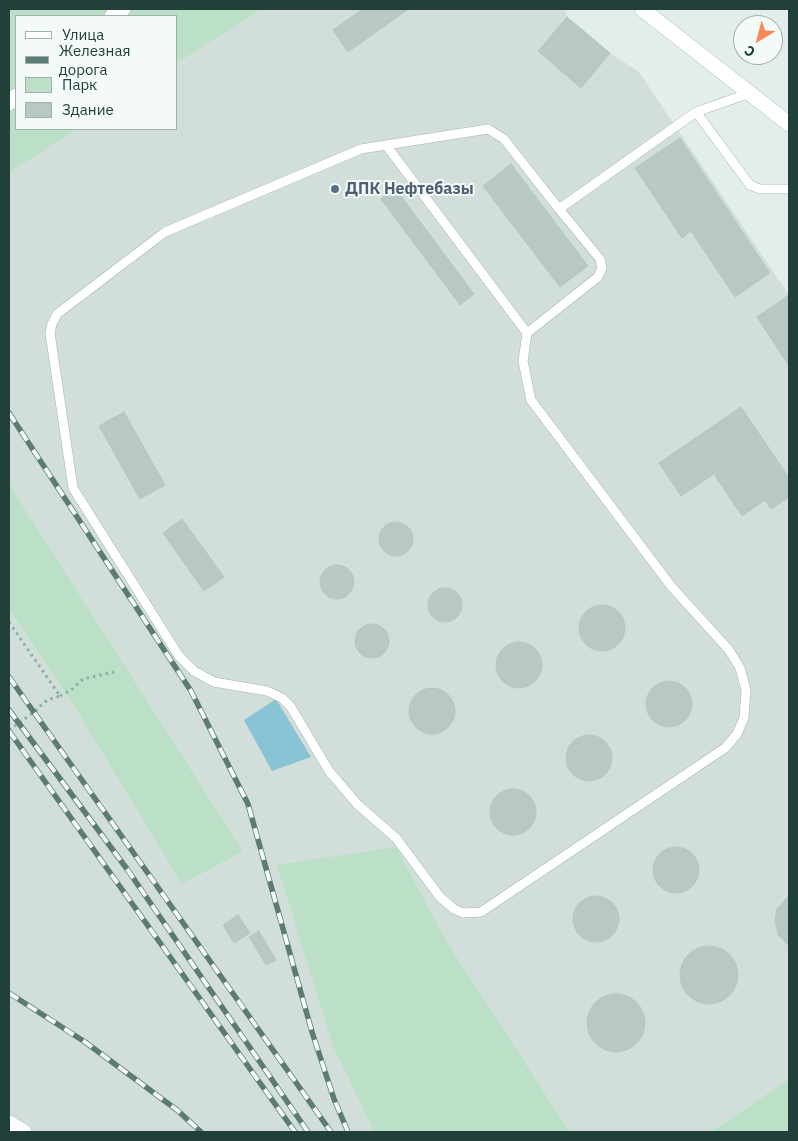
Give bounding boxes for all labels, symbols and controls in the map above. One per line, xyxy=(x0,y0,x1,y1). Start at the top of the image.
legend xyxy=(15,15,178,130)
north arrow xyxy=(733,15,783,65)
text: Улица xyxy=(62,25,104,44)
text: Железная дорога xyxy=(59,41,130,79)
text: С xyxy=(741,41,759,61)
text: Парк xyxy=(62,75,97,94)
text: Здание xyxy=(62,100,114,119)
place label: ДПК Нефтебазы xyxy=(345,179,474,199)
marker: ДПК Нефтебазы xyxy=(329,183,341,195)

